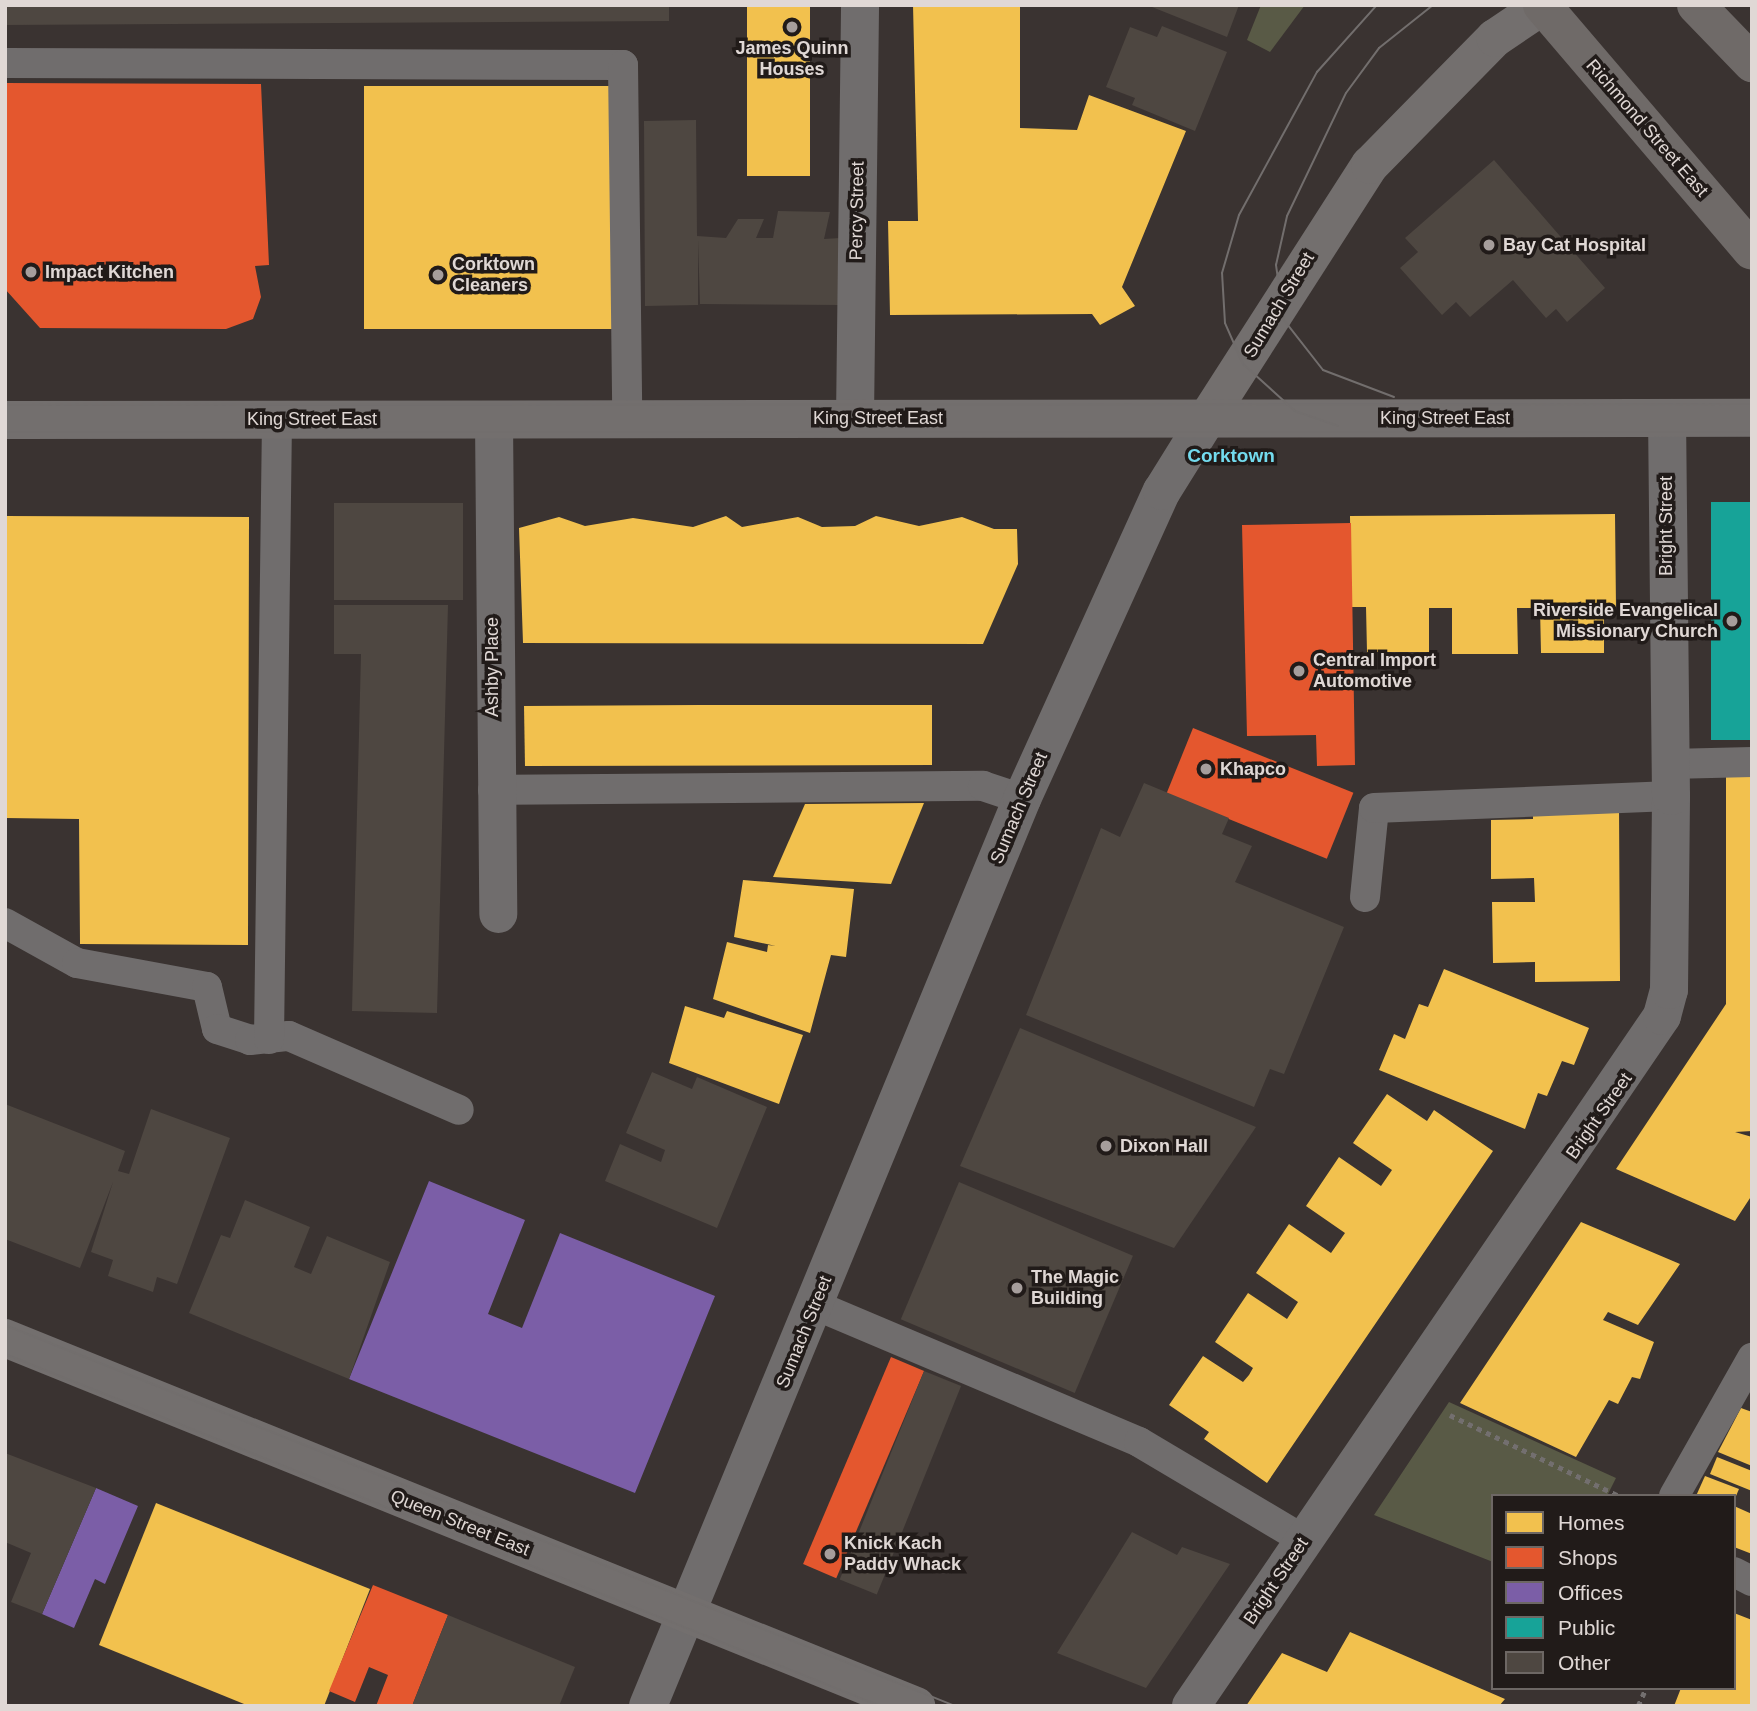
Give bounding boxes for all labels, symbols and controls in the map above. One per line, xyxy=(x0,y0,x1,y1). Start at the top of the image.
marker: James Quinn Houses xyxy=(784,19,800,35)
place label: James Quinn Houses xyxy=(735,38,849,80)
street label: Richmond Street East xyxy=(1581,55,1713,201)
street label: Percy Street xyxy=(845,161,869,261)
place label: Bay Cat Hospital xyxy=(1503,234,1646,256)
marker: Bay Cat Hospital xyxy=(1481,237,1497,253)
street label: Sumach Street xyxy=(1239,248,1319,362)
place label: Corktown Cleaners xyxy=(452,254,535,296)
place label: Impact Kitchen xyxy=(45,261,174,283)
marker: Impact Kitchen xyxy=(23,264,39,280)
marker: Corktown Cleaners xyxy=(430,267,446,283)
street label: King Street East xyxy=(813,407,943,429)
street label: King Street East xyxy=(1380,407,1510,429)
street label: King Street East xyxy=(247,408,377,430)
district label: Corktown xyxy=(1187,445,1275,467)
street label: Bright Street xyxy=(1655,476,1677,576)
place label: Riverside Evangelical Missionary Church xyxy=(1533,600,1718,642)
marker: Riverside Evangelical Missionary Church xyxy=(1724,613,1740,629)
street label: Ashby Place xyxy=(481,617,503,717)
place label: Central Import Automotive xyxy=(1313,650,1436,692)
marker: Central Import Automotive xyxy=(1291,663,1307,679)
street label: Sumach Street xyxy=(986,749,1052,867)
place label: Khapco xyxy=(1220,758,1286,780)
marker: Khapco xyxy=(1198,761,1214,777)
street label: Bright Street xyxy=(1561,1069,1637,1163)
place label: Dixon Hall xyxy=(1120,1135,1208,1157)
marker: Dixon Hall xyxy=(1098,1138,1114,1154)
place label: The Magic Building xyxy=(1031,1267,1119,1310)
street label: Sumach Street xyxy=(772,1273,836,1391)
marker: The Magic Building xyxy=(1009,1280,1025,1296)
street label: Queen Street East xyxy=(387,1485,533,1561)
legend xyxy=(1491,1494,1736,1690)
text: Homes xyxy=(1558,1511,1625,1534)
place label: Knick Kach Paddy Whack xyxy=(844,1533,961,1576)
street label: Bright Street xyxy=(1239,1533,1313,1629)
marker: Knick Kach Paddy Whack xyxy=(822,1546,838,1562)
text: Shops xyxy=(1558,1546,1618,1569)
text: Offices xyxy=(1558,1581,1623,1604)
text: Public xyxy=(1558,1616,1615,1639)
text: Other xyxy=(1558,1651,1611,1674)

